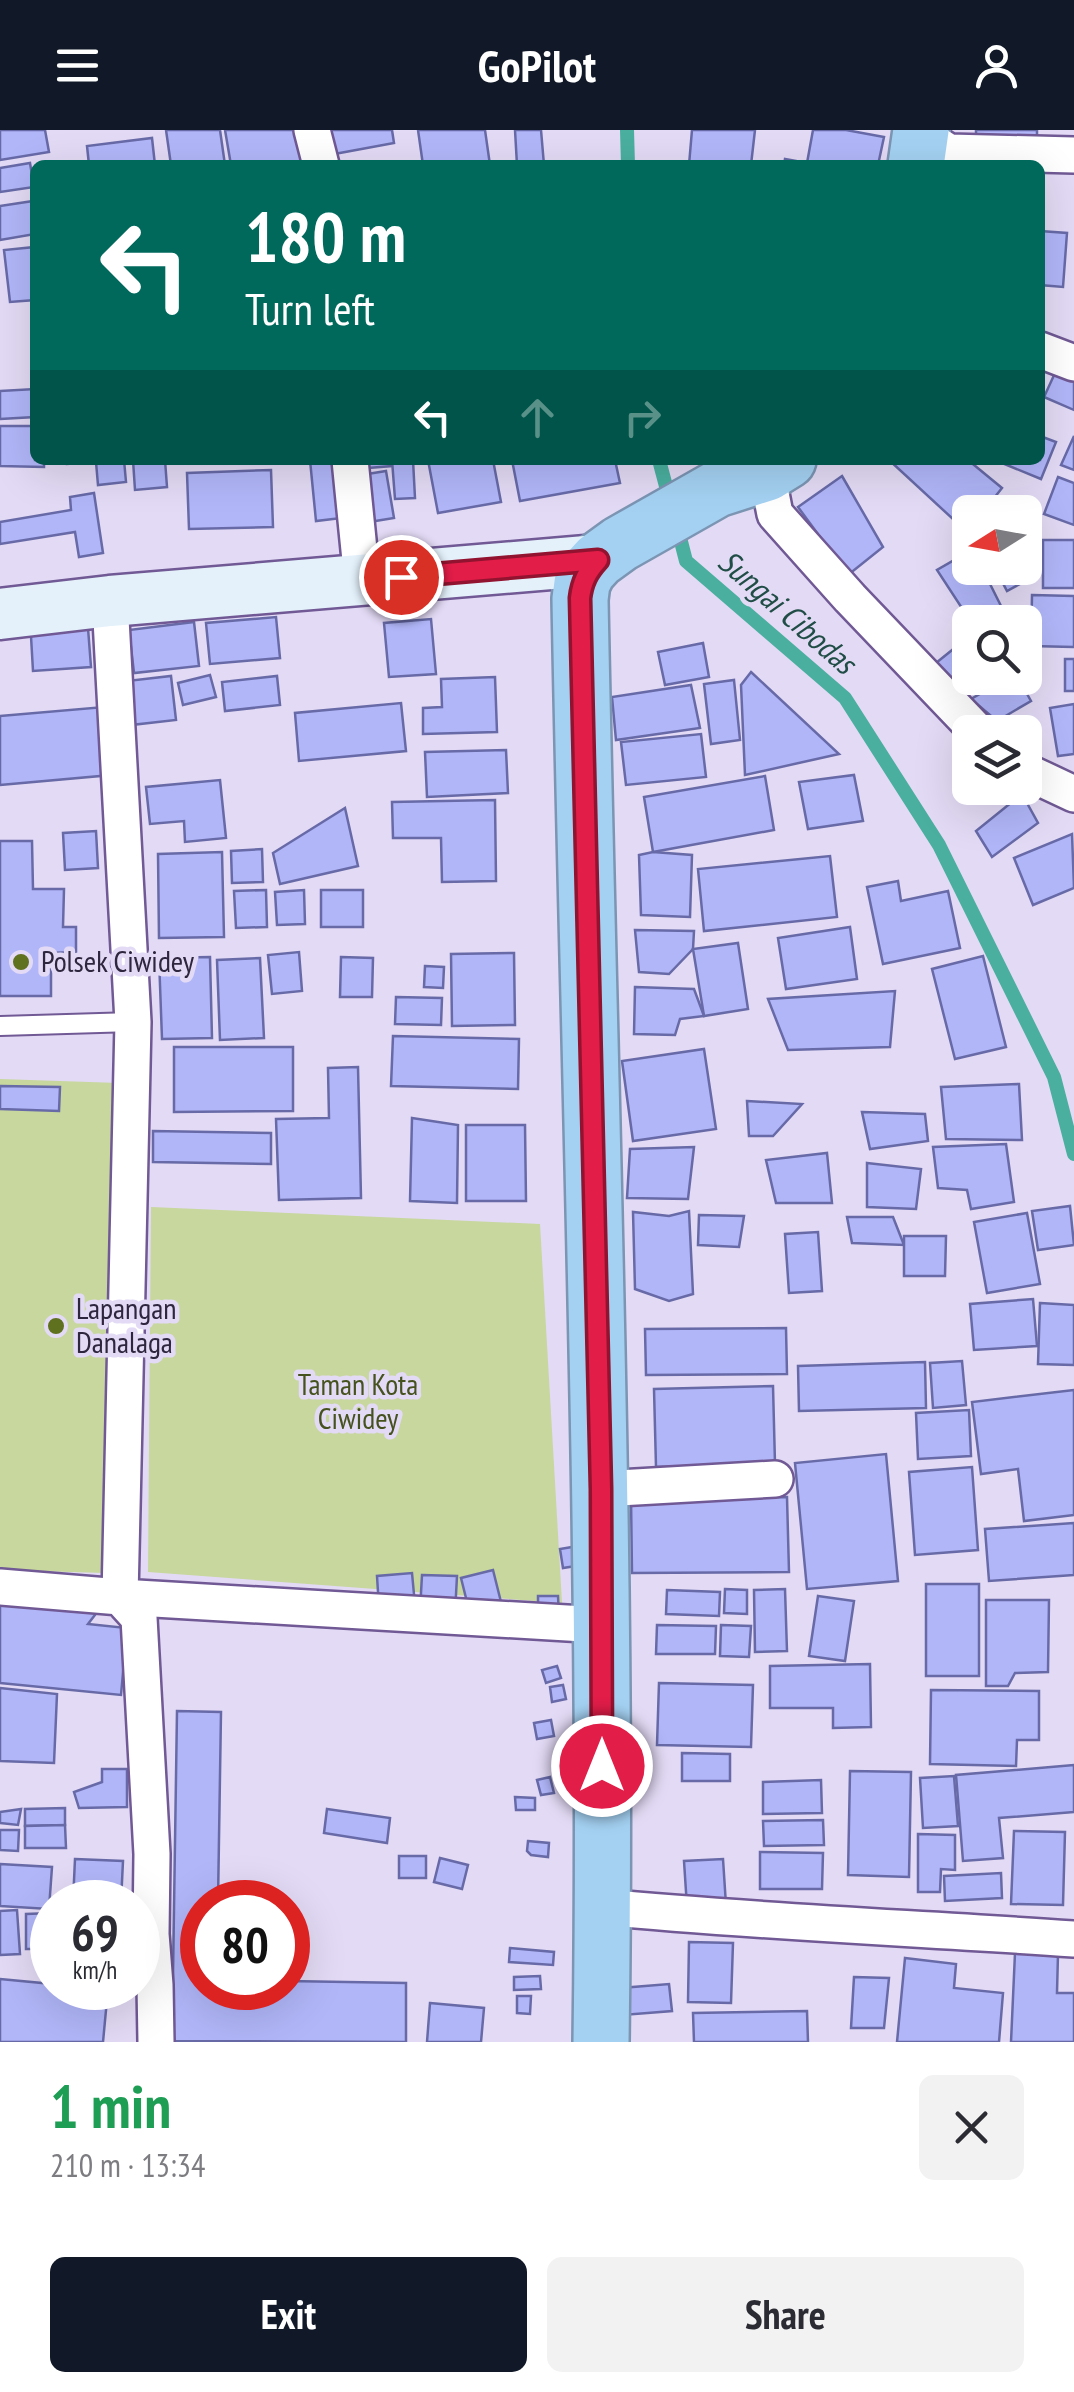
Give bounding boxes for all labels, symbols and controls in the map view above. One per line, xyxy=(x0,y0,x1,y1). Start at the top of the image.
text: GoPilot xyxy=(478,36,596,94)
icon: menu xyxy=(50,38,105,93)
icon: person xyxy=(969,38,1024,93)
text: 180 m xyxy=(245,191,406,281)
icon: left xyxy=(80,200,210,330)
text: Turn left xyxy=(245,279,375,337)
icon: left xyxy=(405,390,460,445)
icon: ahead xyxy=(510,390,565,445)
icon: right xyxy=(615,390,670,445)
north arrow xyxy=(952,495,1042,585)
map controls xyxy=(952,495,1042,805)
pin xyxy=(359,535,444,620)
water label: Sungai Cibodas xyxy=(710,540,868,685)
icon: arrive xyxy=(374,550,429,605)
button: search xyxy=(952,605,1042,695)
button: layers xyxy=(952,715,1042,805)
place label: Polsek Ciwidey xyxy=(41,941,195,980)
marker: Polsek Ciwidey xyxy=(10,951,32,973)
place label: Lapangan Danalaga xyxy=(76,1288,176,1361)
marker: Lapangan Danalaga xyxy=(45,1315,67,1337)
park label: Taman Kota Ciwidey xyxy=(298,1364,418,1437)
position arrow xyxy=(550,1714,654,1818)
speed limit sign: 80 xyxy=(180,1880,310,2010)
text: 69 xyxy=(71,1900,119,1965)
text: km/h xyxy=(73,1954,117,1986)
text: 1 min xyxy=(50,2067,171,2145)
button: close xyxy=(919,2075,1024,2180)
text: 210 m · 13:34 xyxy=(50,2144,205,2186)
button: Exit xyxy=(50,2257,527,2372)
button: Share xyxy=(547,2257,1024,2372)

